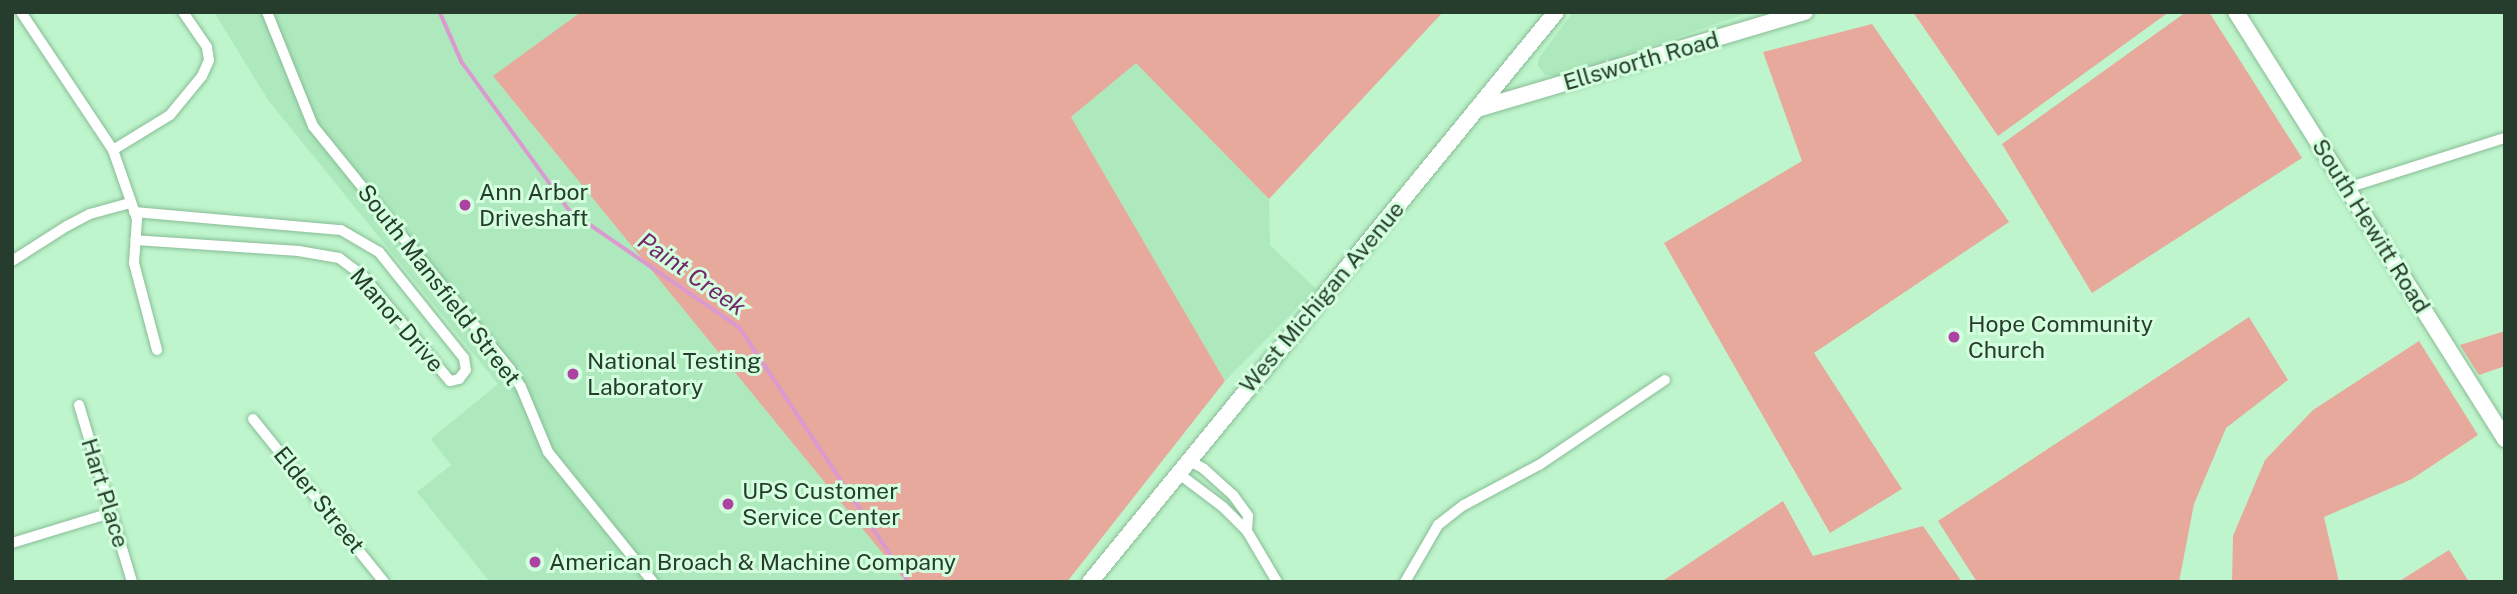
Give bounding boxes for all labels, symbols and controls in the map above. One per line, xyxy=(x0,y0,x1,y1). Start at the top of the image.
street label: Ellsworth Road xyxy=(1560,26,1722,96)
street label: South Hewitt Road xyxy=(2306,134,2436,318)
place label: Ann Arbor Driveshaft xyxy=(479,178,589,232)
street label: South Mansfield Street xyxy=(352,179,526,391)
street label: West Michigan Avenue xyxy=(1234,196,1410,398)
marker: Ann Arbor Driveshaft xyxy=(457,197,473,213)
water label: Paint Creek xyxy=(633,226,751,322)
street label: Manor Drive xyxy=(344,262,450,378)
place label: Hope Community Church xyxy=(1968,310,2153,364)
marker: Hope Community Church xyxy=(1946,329,1962,345)
place label: National Testing Laboratory xyxy=(587,347,761,401)
marker: National Testing Laboratory xyxy=(565,366,581,382)
street label: Hart Place xyxy=(75,435,135,551)
street label: Elder Street xyxy=(268,441,370,559)
place label: UPS Customer Service Center xyxy=(742,477,900,531)
marker: UPS Customer Service Center xyxy=(720,496,736,512)
place label: American Broach & Machine Company xyxy=(549,548,956,576)
marker: American Broach & Machine Company xyxy=(527,554,543,570)

